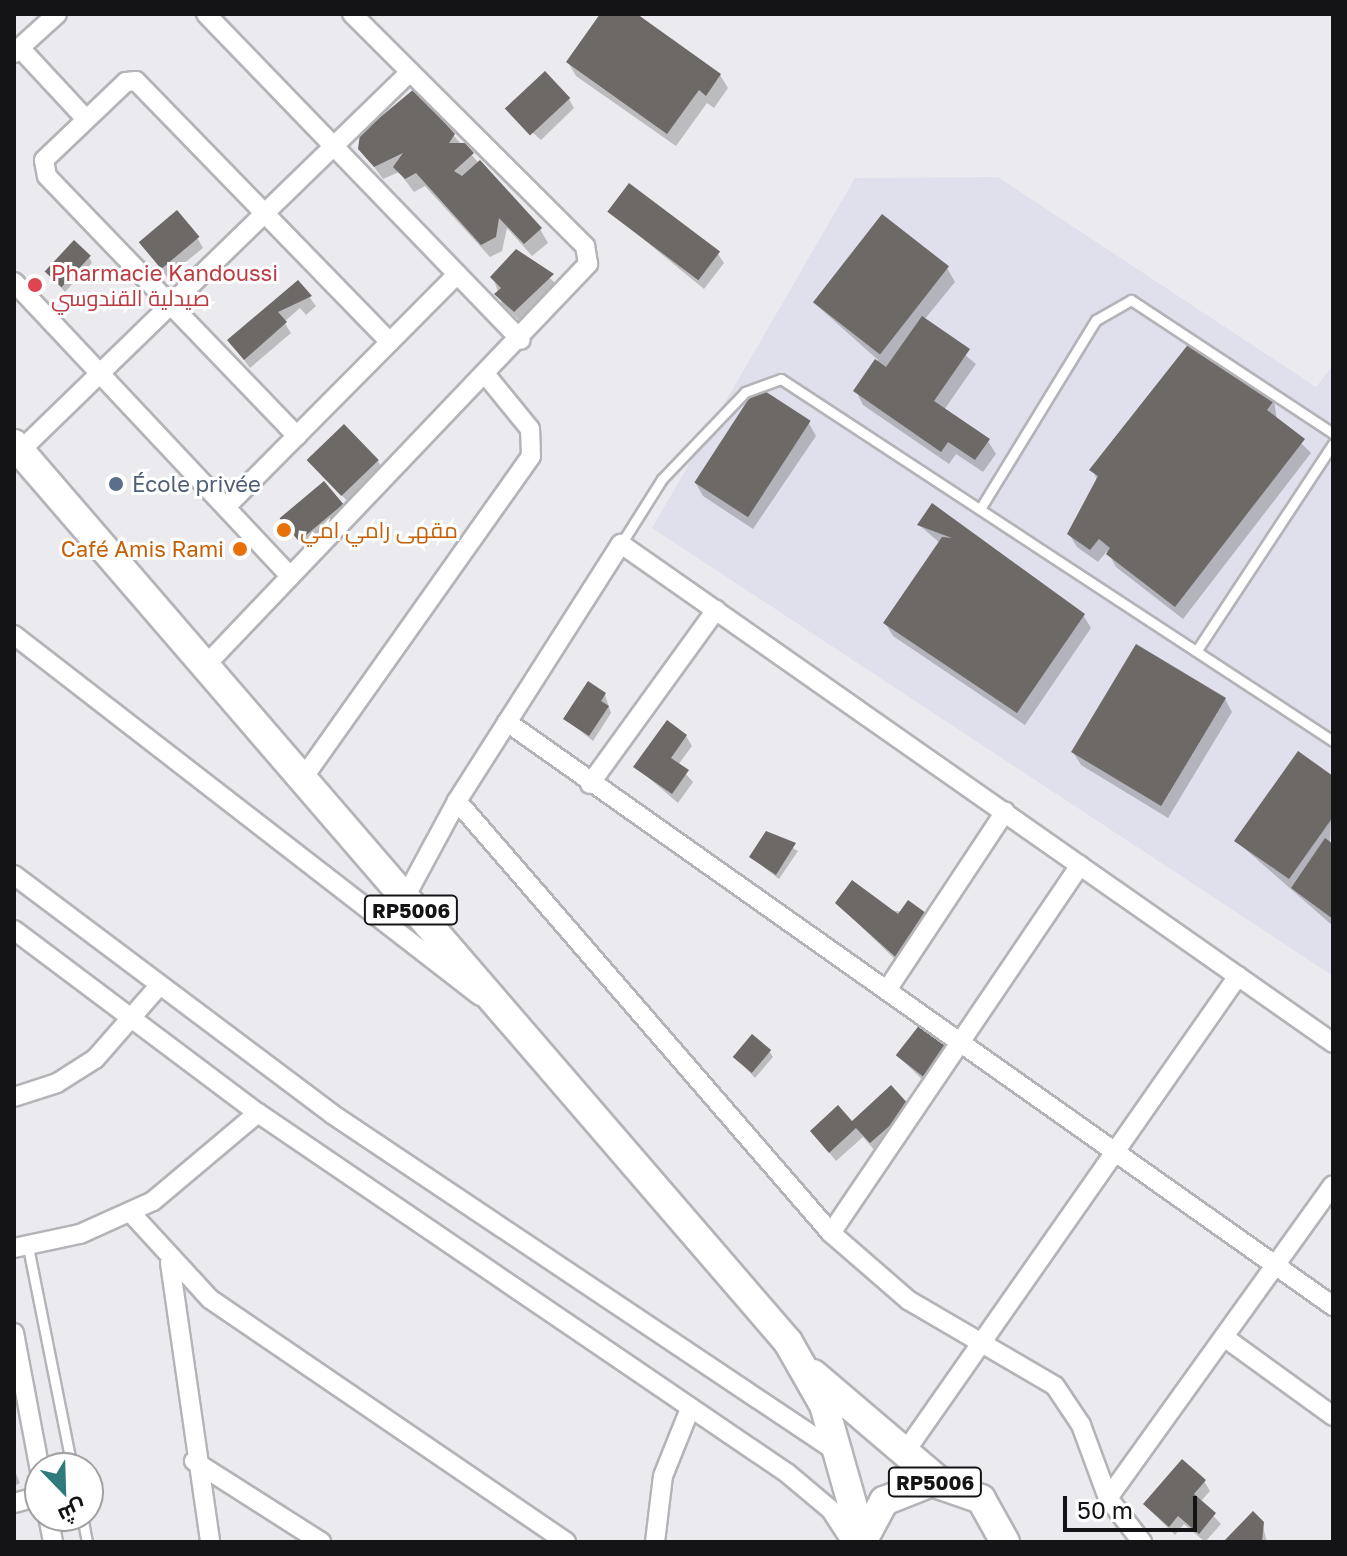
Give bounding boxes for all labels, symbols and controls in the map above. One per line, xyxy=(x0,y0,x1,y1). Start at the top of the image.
place label: Pharmacie Kandoussi صيدلية القندوسي xyxy=(51,259,278,310)
marker: Pharmacie Kandoussi صيدلية القندوسي xyxy=(26,276,44,294)
place label: École privée xyxy=(132,471,261,497)
marker: École privée xyxy=(107,475,125,493)
place label: مقهى رامي امي xyxy=(300,517,458,543)
marker: مقهى رامي امي xyxy=(275,521,293,539)
place label: Café Amis Rami xyxy=(61,536,224,562)
marker: Café Amis Rami xyxy=(231,540,249,558)
road number: RP5006 xyxy=(363,894,459,926)
north arrow xyxy=(24,1452,104,1532)
road number: RP5006 xyxy=(887,1466,983,1498)
scale bar xyxy=(1067,1480,1201,1530)
text: ش xyxy=(55,1495,91,1531)
text: 50 m xyxy=(1077,1495,1133,1524)

